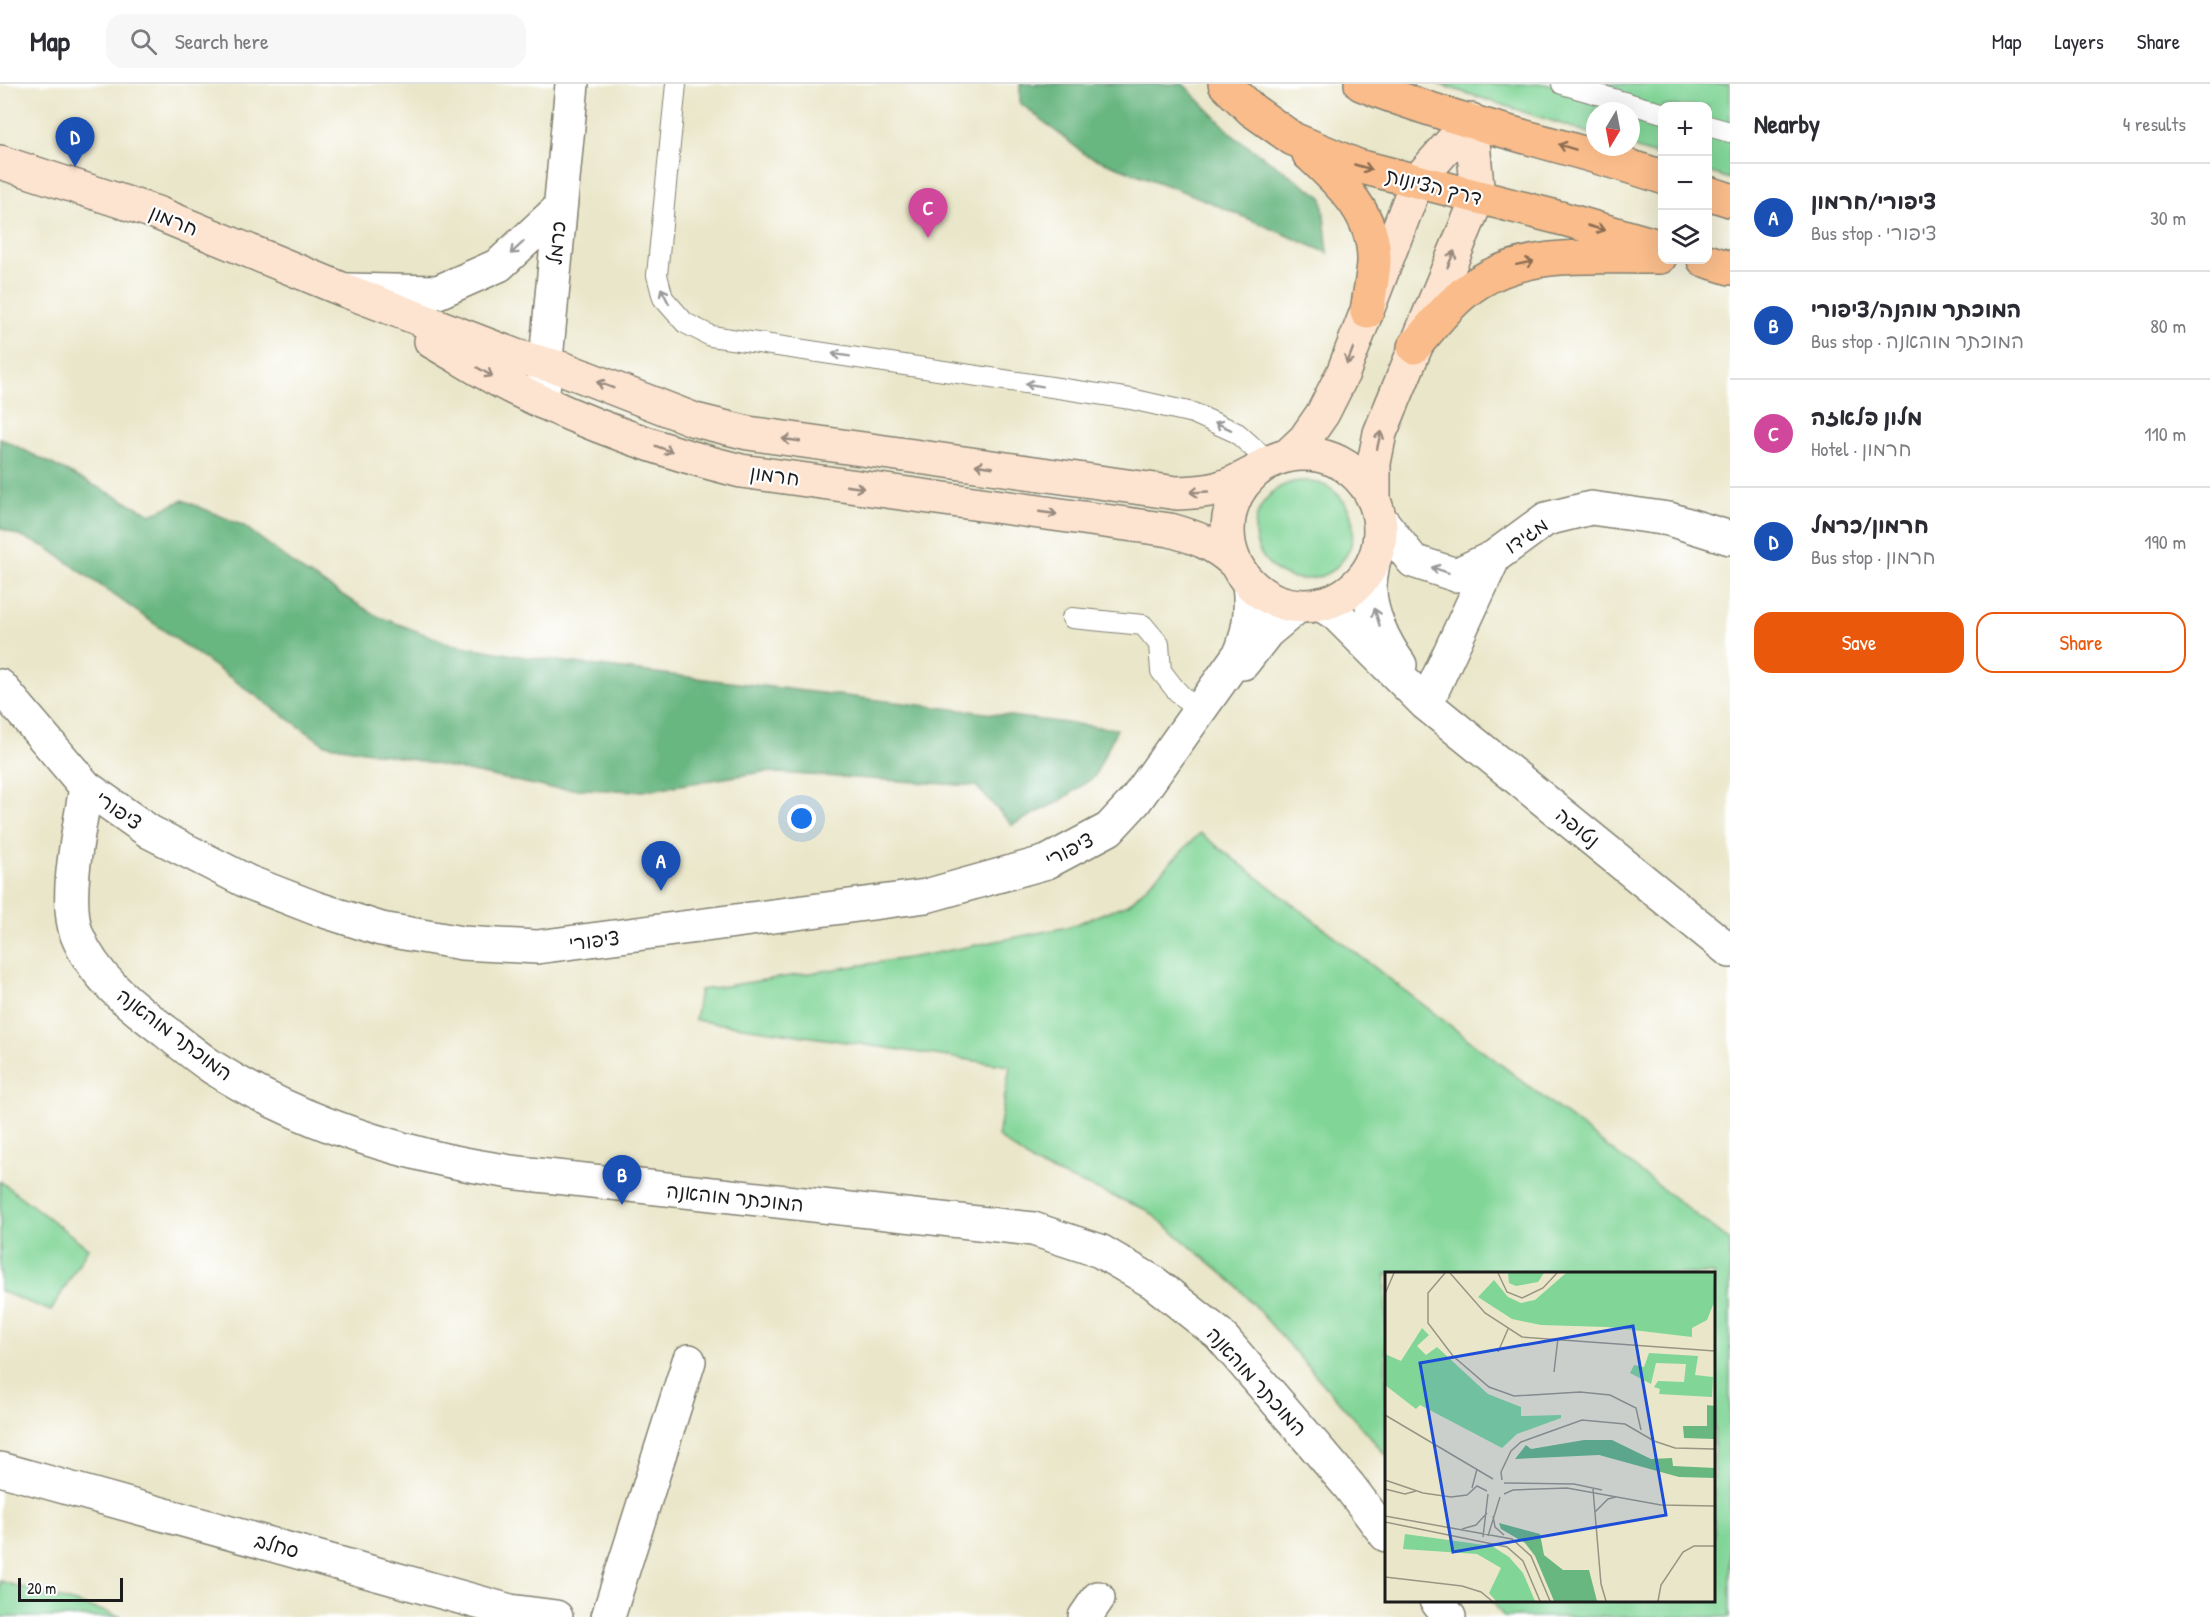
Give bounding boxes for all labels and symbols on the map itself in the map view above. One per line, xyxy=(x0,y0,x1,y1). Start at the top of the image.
north arrow xyxy=(1586,102,1640,156)
pin: D xyxy=(56,118,94,167)
one-way arrow xyxy=(1558,141,1577,152)
street label: דרך הציונות xyxy=(1383,161,1485,211)
one-way arrow xyxy=(1353,162,1372,173)
pin: C xyxy=(908,188,948,238)
street label: חרמון xyxy=(146,198,202,242)
street label: כרמל xyxy=(540,220,572,266)
one-way arrow xyxy=(1586,223,1605,234)
one-way arrow xyxy=(510,240,525,254)
one-way arrow xyxy=(1446,251,1458,269)
one-way arrow xyxy=(1515,257,1535,268)
one-way arrow xyxy=(658,287,670,305)
one-way arrow xyxy=(1344,346,1355,365)
one-way arrow xyxy=(832,350,852,361)
one-way arrow xyxy=(476,367,493,379)
one-way arrow xyxy=(596,379,615,390)
one-way arrow xyxy=(1025,379,1044,390)
one-way arrow xyxy=(1215,420,1233,432)
one-way arrow xyxy=(1374,431,1385,450)
one-way arrow xyxy=(782,434,802,445)
one-way arrow xyxy=(654,444,673,455)
street label: חרמון xyxy=(748,458,802,492)
one-way arrow xyxy=(975,461,995,472)
one-way arrow xyxy=(845,481,864,492)
one-way arrow xyxy=(1189,487,1209,498)
one-way arrow xyxy=(1038,508,1058,519)
street label: מגידו xyxy=(1499,511,1553,559)
one-way arrow xyxy=(1431,563,1450,574)
one-way arrow xyxy=(1371,608,1382,627)
street label: ציפורי xyxy=(90,784,148,836)
street label: נטופה xyxy=(1550,801,1606,853)
your location xyxy=(787,804,816,833)
street label: ציפורי xyxy=(1040,825,1098,873)
pin: A xyxy=(642,842,680,891)
street label: ציפורי xyxy=(567,924,621,956)
street label: המוכתר מוהאנה xyxy=(112,982,238,1086)
pin: B xyxy=(602,1156,642,1205)
street label: המוכתר מוהאנה xyxy=(665,1176,805,1218)
inset map xyxy=(1385,1272,1715,1602)
street label: המוכתר מוהאנה xyxy=(1201,1321,1313,1441)
street label: סחלב xyxy=(252,1526,302,1564)
scale bar xyxy=(18,1575,123,1602)

